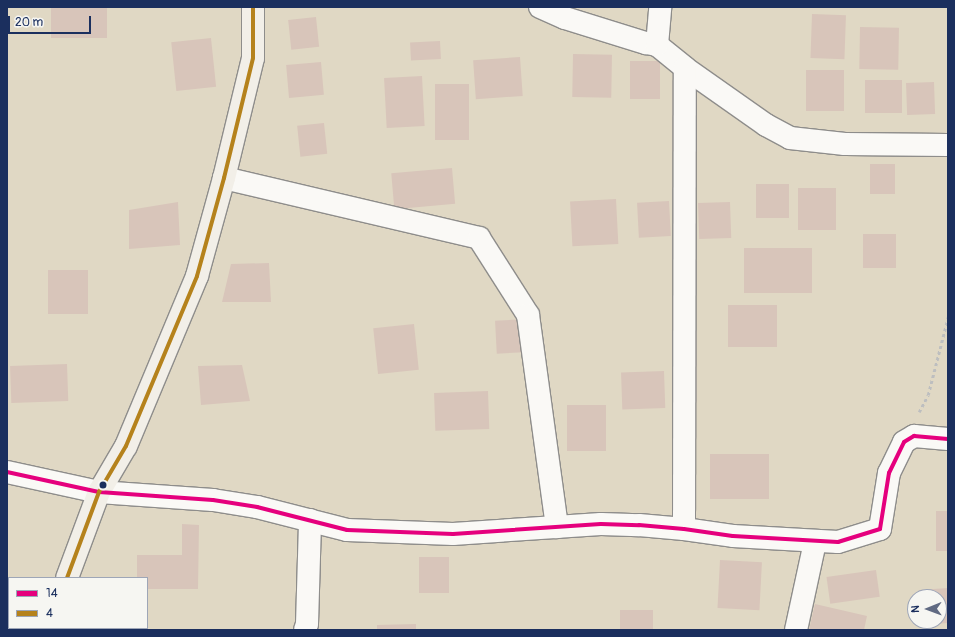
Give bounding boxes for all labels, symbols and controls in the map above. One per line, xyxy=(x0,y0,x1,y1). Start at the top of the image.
scale bar xyxy=(10,8,93,34)
text: 20 m xyxy=(15,15,43,30)
unlabelled marker xyxy=(98,480,108,490)
legend xyxy=(8,577,148,629)
text: 14 xyxy=(46,586,58,601)
north arrow xyxy=(907,589,947,629)
text: N xyxy=(909,605,922,613)
text: 4 xyxy=(46,606,53,621)

